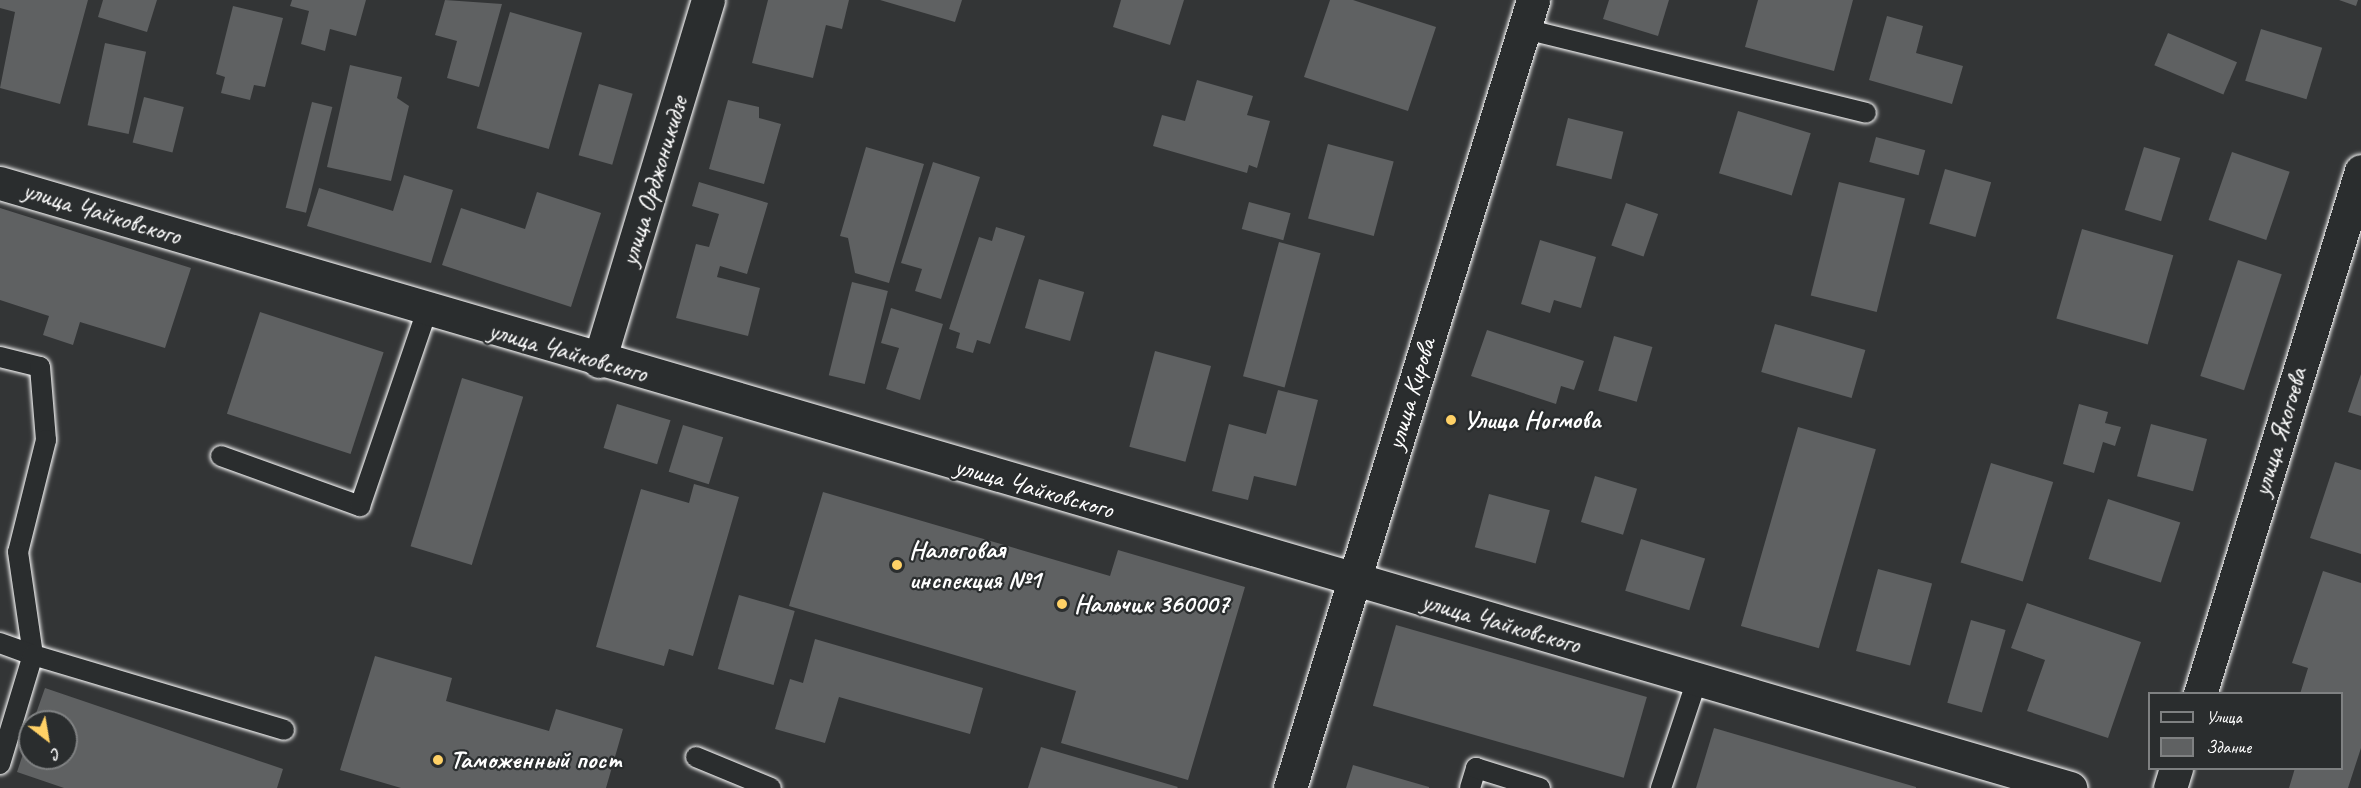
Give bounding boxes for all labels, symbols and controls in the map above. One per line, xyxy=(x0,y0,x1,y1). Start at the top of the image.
street label: улица Орджоникидзе xyxy=(614,94,694,268)
street label: улица Чайковского xyxy=(19,174,185,252)
street label: улица Чайковского xyxy=(485,315,651,389)
street label: улица Кирова xyxy=(1379,335,1443,453)
street label: улица Яхогоева xyxy=(2246,364,2314,500)
place label: Улица Ногмова xyxy=(1463,404,1603,436)
marker: Улица Ногмова xyxy=(1444,413,1458,427)
street label: улица Чайковского xyxy=(951,451,1117,525)
place label: Налоговая инспекция №1 xyxy=(909,534,1041,596)
marker: Налоговая инспекция №1 xyxy=(890,558,904,572)
street label: улица Чайковского xyxy=(1418,586,1584,660)
place label: Нальчик 360007 xyxy=(1074,588,1229,620)
marker: Нальчик 360007 xyxy=(1055,597,1069,611)
legend xyxy=(2148,692,2343,770)
text: Улица xyxy=(2206,706,2242,728)
north arrow xyxy=(18,710,78,770)
text: Здание xyxy=(2206,736,2251,758)
text: С xyxy=(48,743,65,764)
place label: Таможенный пост xyxy=(450,744,622,776)
marker: Таможенный пост xyxy=(431,753,445,767)

